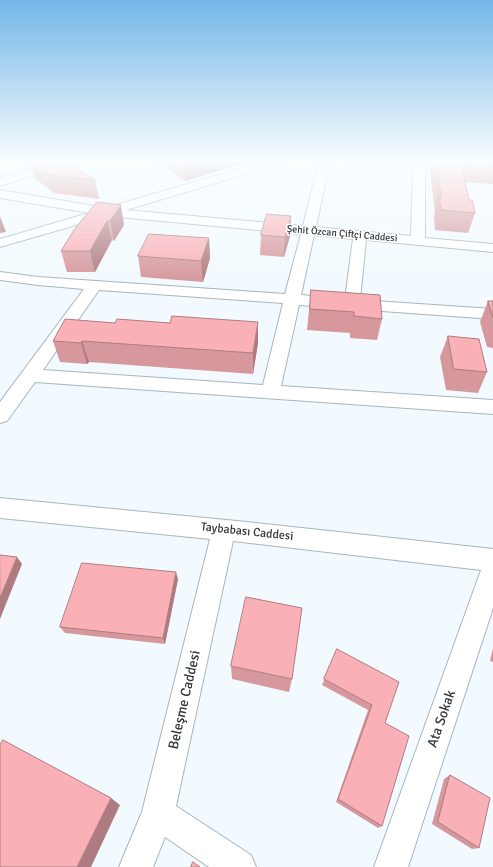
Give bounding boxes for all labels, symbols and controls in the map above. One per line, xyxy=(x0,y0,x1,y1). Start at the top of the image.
street label: Şehit Özcan Çiftçi Caddesi xyxy=(286,223,398,245)
street label: Taybabası Caddesi xyxy=(200,520,294,544)
street label: Beleşme Caddesi xyxy=(165,649,205,751)
street label: Ata Sokak xyxy=(424,688,460,750)

